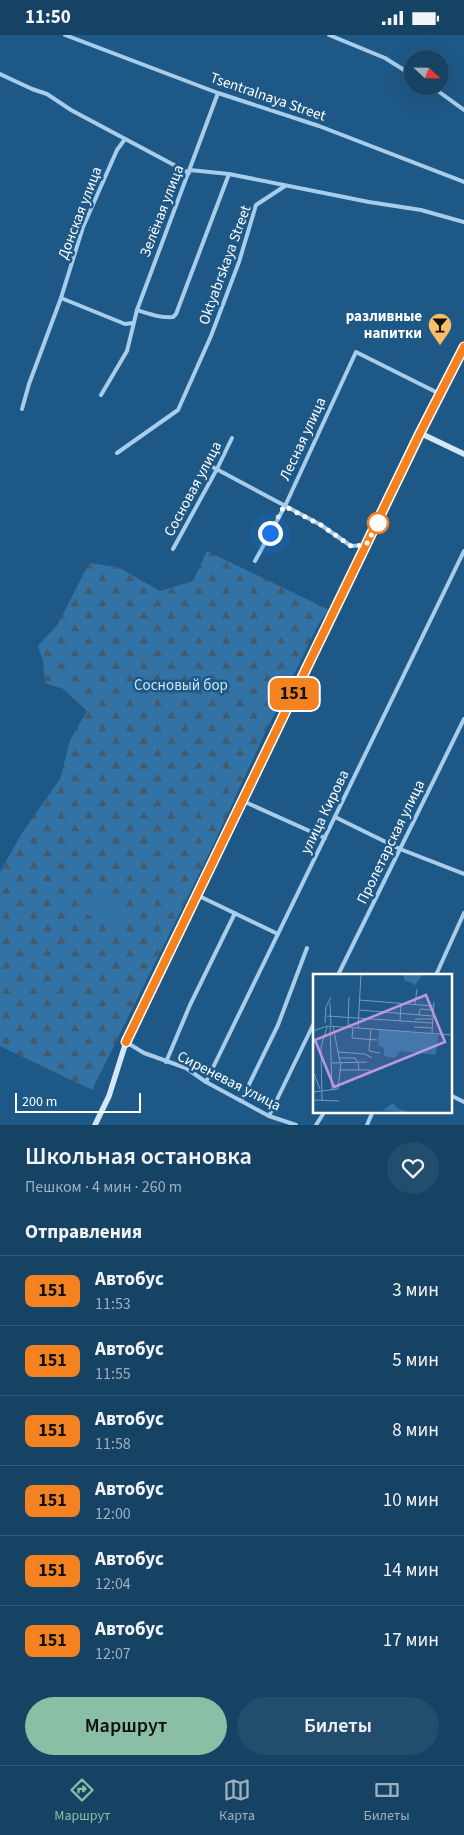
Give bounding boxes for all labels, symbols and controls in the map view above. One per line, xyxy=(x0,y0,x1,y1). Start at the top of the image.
text: 11:50 xyxy=(25,4,71,31)
north arrow xyxy=(404,50,449,95)
map controls xyxy=(404,50,449,95)
street label: Tsentralnaya Street xyxy=(207,67,329,127)
street label: Зелёная улица xyxy=(135,162,189,260)
street label: Донская улица xyxy=(53,164,107,262)
street label: Oktyabrskaya Street xyxy=(194,202,256,328)
place label: разливные напитки xyxy=(346,306,422,344)
bar icon: разливные напитки xyxy=(427,312,453,346)
street label: Лесная улица xyxy=(275,394,331,484)
street label: Сосновая улица xyxy=(159,438,227,540)
unlabelled marker xyxy=(367,512,389,534)
your location xyxy=(258,521,283,546)
park label: Сосновый бор xyxy=(134,675,228,696)
line badge: 151 xyxy=(265,678,323,710)
text: 151 xyxy=(280,681,308,706)
street label: улица Кирова xyxy=(296,766,354,858)
street label: Пролетарская улица xyxy=(352,776,430,908)
inset map xyxy=(313,974,452,1113)
street label: Сиреневая улица xyxy=(173,1046,285,1116)
scale bar xyxy=(15,1090,141,1113)
text: 200 m xyxy=(22,1092,57,1112)
text: Школьная остановка xyxy=(25,1139,252,1174)
button: heart xyxy=(387,1142,439,1194)
text: Пешком · 4 мин · 260 m xyxy=(25,1176,182,1198)
text: Отправления xyxy=(25,1219,142,1246)
text: Автобус xyxy=(95,1266,164,1293)
text: 3 мин xyxy=(392,1277,439,1304)
text: 151 xyxy=(38,1278,67,1303)
text: 11:53 xyxy=(95,1293,131,1315)
text: Автобус xyxy=(95,1336,164,1363)
text: 5 мин xyxy=(392,1347,439,1374)
text: 151 xyxy=(38,1348,67,1373)
text: 11:55 xyxy=(95,1363,131,1385)
text: Автобус xyxy=(95,1406,164,1433)
text: 8 мин xyxy=(392,1417,439,1444)
text: 151 xyxy=(38,1418,67,1443)
text: 11:58 xyxy=(95,1433,131,1455)
text: Автобус xyxy=(95,1476,164,1503)
text: 10 мин xyxy=(383,1487,439,1514)
text: 151 xyxy=(38,1488,67,1513)
text: 12:00 xyxy=(95,1503,131,1525)
text: Автобус xyxy=(95,1546,164,1573)
text: 14 мин xyxy=(383,1557,439,1584)
text: 151 xyxy=(38,1558,67,1583)
text: 12:04 xyxy=(95,1573,131,1595)
text: Автобус xyxy=(95,1616,164,1643)
text: 17 мин xyxy=(383,1627,439,1654)
text: 151 xyxy=(38,1628,67,1653)
text: 12:07 xyxy=(95,1643,131,1665)
button: Маршрут xyxy=(25,1697,227,1755)
button: Билеты xyxy=(237,1697,439,1755)
tab: Маршрут xyxy=(54,1776,110,1826)
tab: Карта xyxy=(219,1776,255,1826)
tab: Билеты xyxy=(364,1776,410,1826)

